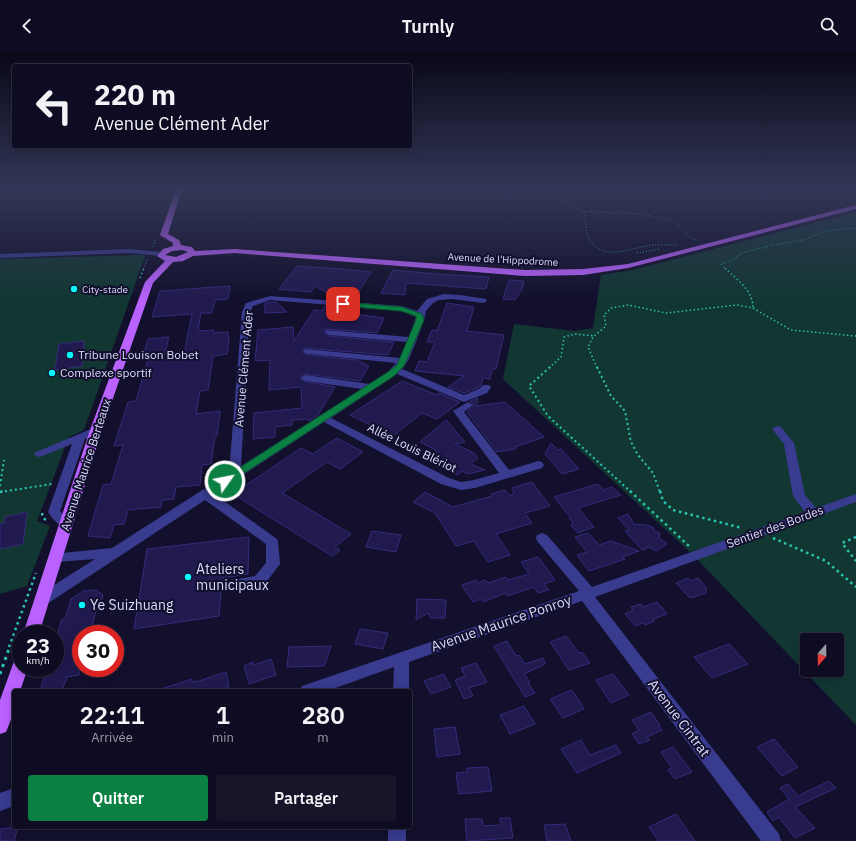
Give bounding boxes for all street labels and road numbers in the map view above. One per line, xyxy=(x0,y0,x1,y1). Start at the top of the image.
street label: Avenue de l'Hippodrome xyxy=(447,250,559,269)
street label: Avenue Clément Ader xyxy=(231,310,256,428)
street label: Avenue Maurice Berteaux xyxy=(57,397,114,533)
street label: Allée Louis Blériot xyxy=(365,419,459,476)
street label: Sentier des Bordes xyxy=(724,502,825,551)
street label: Avenue Maurice Ponroy xyxy=(428,591,574,655)
street label: Avenue Cintrat xyxy=(644,676,714,760)

